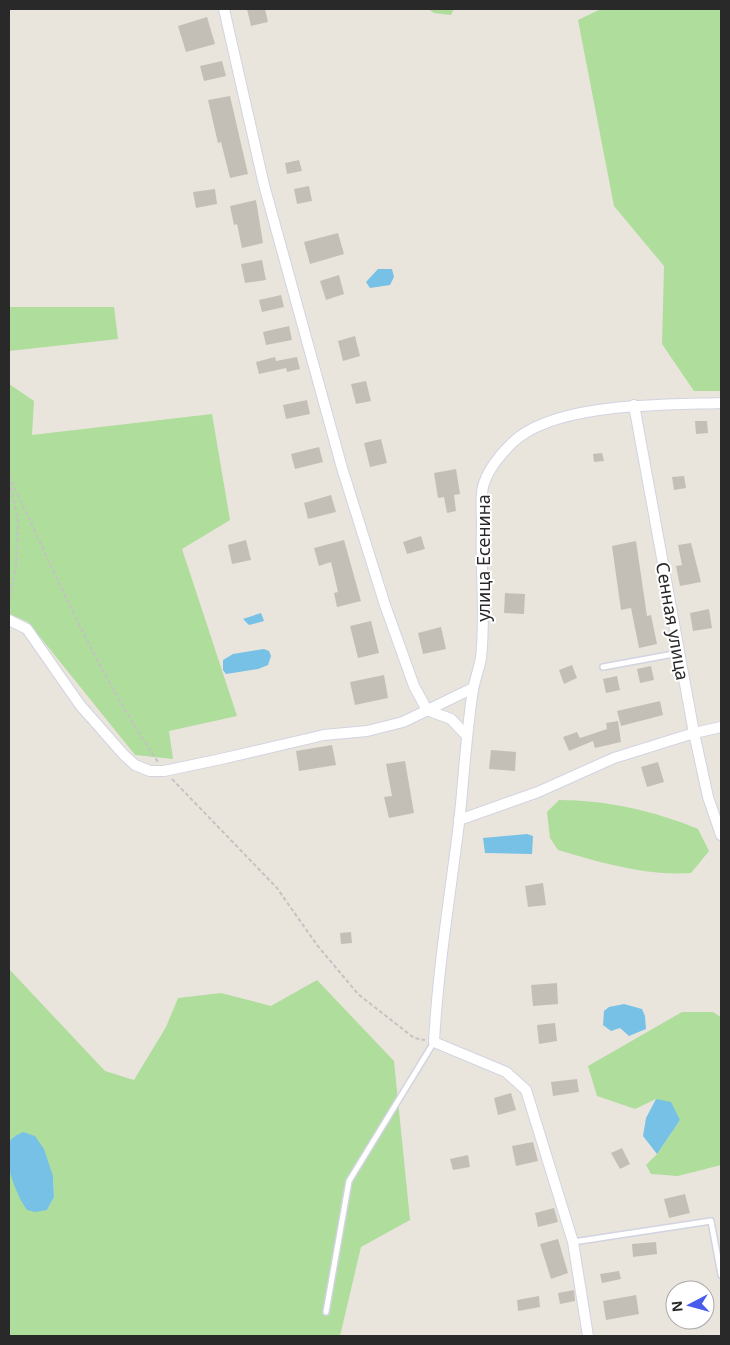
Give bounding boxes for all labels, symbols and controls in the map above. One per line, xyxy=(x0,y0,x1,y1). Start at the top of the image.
street label: улица Есенина xyxy=(471,494,495,622)
street label: Сенная улица xyxy=(651,560,695,682)
north arrow xyxy=(665,1280,715,1330)
text: N xyxy=(667,1300,687,1313)

